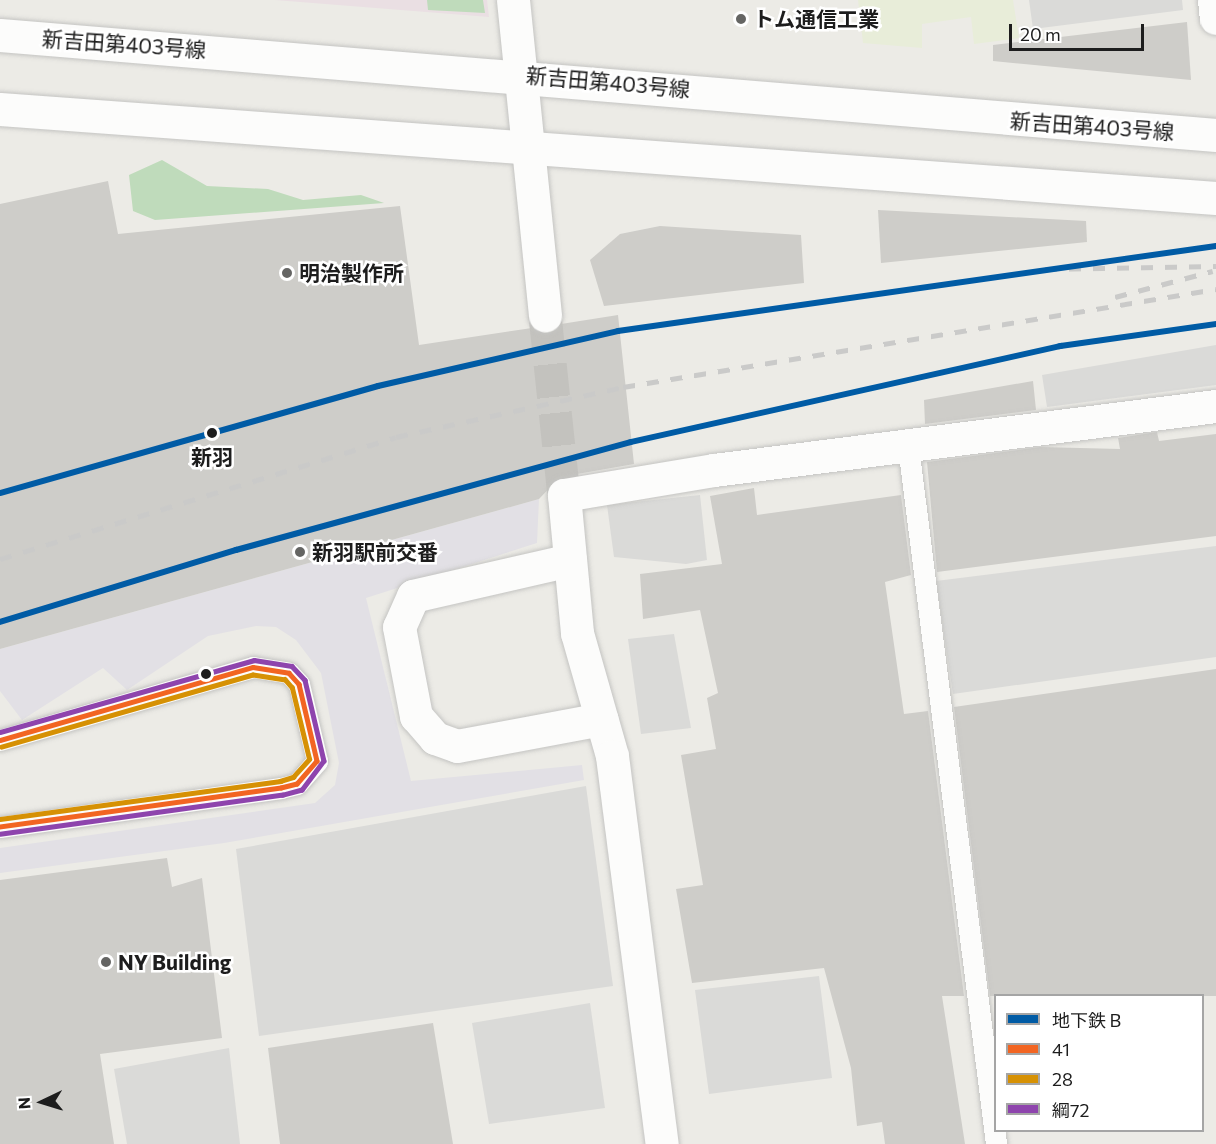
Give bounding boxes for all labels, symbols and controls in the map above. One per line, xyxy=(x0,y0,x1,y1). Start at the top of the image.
place label: トム通信工業 xyxy=(753,6,879,32)
marker: トム通信工業 xyxy=(734,12,748,26)
scale bar xyxy=(1012,12,1147,50)
text: 20 m xyxy=(1020,23,1061,45)
street label: 新吉田第403号線 xyxy=(41,26,207,62)
street label: 新吉田第403号線 xyxy=(525,62,691,102)
street label: 新吉田第403号線 xyxy=(1009,108,1175,144)
place label: 明治製作所 xyxy=(299,260,404,286)
marker: 明治製作所 xyxy=(280,266,294,280)
marker: 新羽 xyxy=(203,424,221,442)
place label: 新羽 xyxy=(191,444,233,470)
place label: 新羽駅前交番 xyxy=(312,539,438,565)
marker: 新羽駅前交番 xyxy=(293,545,307,559)
unlabelled marker xyxy=(200,668,212,680)
place label: NY Building xyxy=(118,949,231,975)
marker: NY Building xyxy=(99,955,113,969)
legend xyxy=(994,994,1204,1132)
text: 地下鉄 B xyxy=(1052,1009,1121,1031)
text: 41 xyxy=(1052,1038,1070,1060)
text: 28 xyxy=(1052,1068,1073,1090)
north arrow xyxy=(12,1072,72,1132)
text: N xyxy=(14,1097,33,1110)
text: 綱72 xyxy=(1052,1099,1090,1121)

